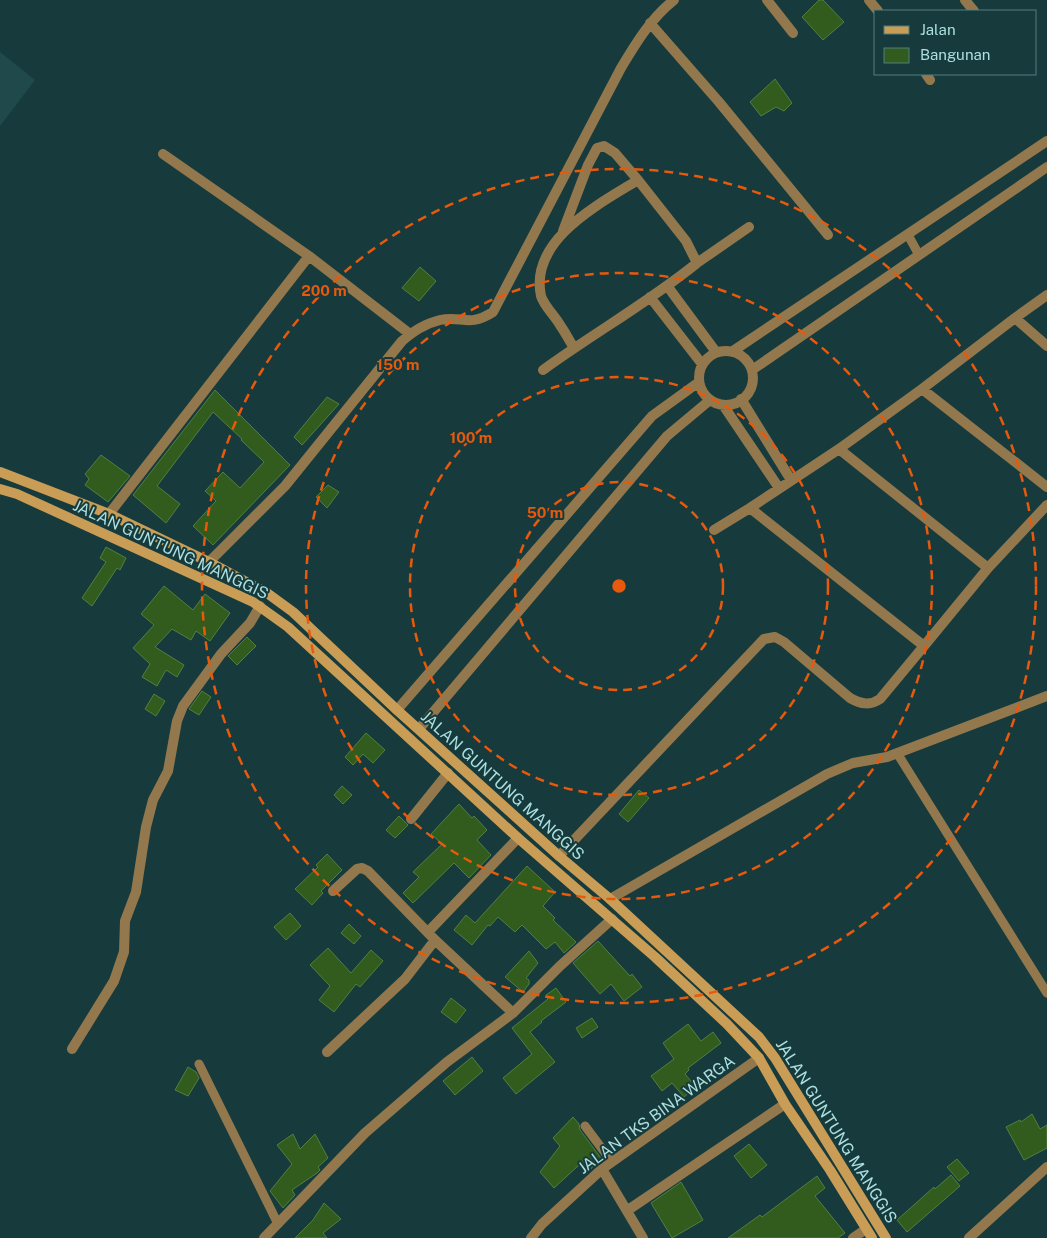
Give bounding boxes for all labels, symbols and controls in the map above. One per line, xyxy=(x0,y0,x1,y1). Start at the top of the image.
legend xyxy=(874,10,1037,75)
text: Jalan xyxy=(920,21,956,38)
text: Bangunan xyxy=(920,46,991,63)
text: 200 m xyxy=(301,282,347,299)
text: 150 m xyxy=(376,356,420,373)
text: 100 m xyxy=(450,429,492,446)
street label: JALAN GUNTUNG MANGGIS xyxy=(70,496,272,603)
text: 50 m xyxy=(527,504,563,521)
centre of rings xyxy=(610,577,628,595)
street label: JALAN GUNTUNG MANGGIS xyxy=(417,707,588,864)
street label: JALAN GUNTUNG MANGGIS xyxy=(772,1036,901,1227)
street label: JALAN TKS BINA WARGA xyxy=(574,1051,738,1178)

